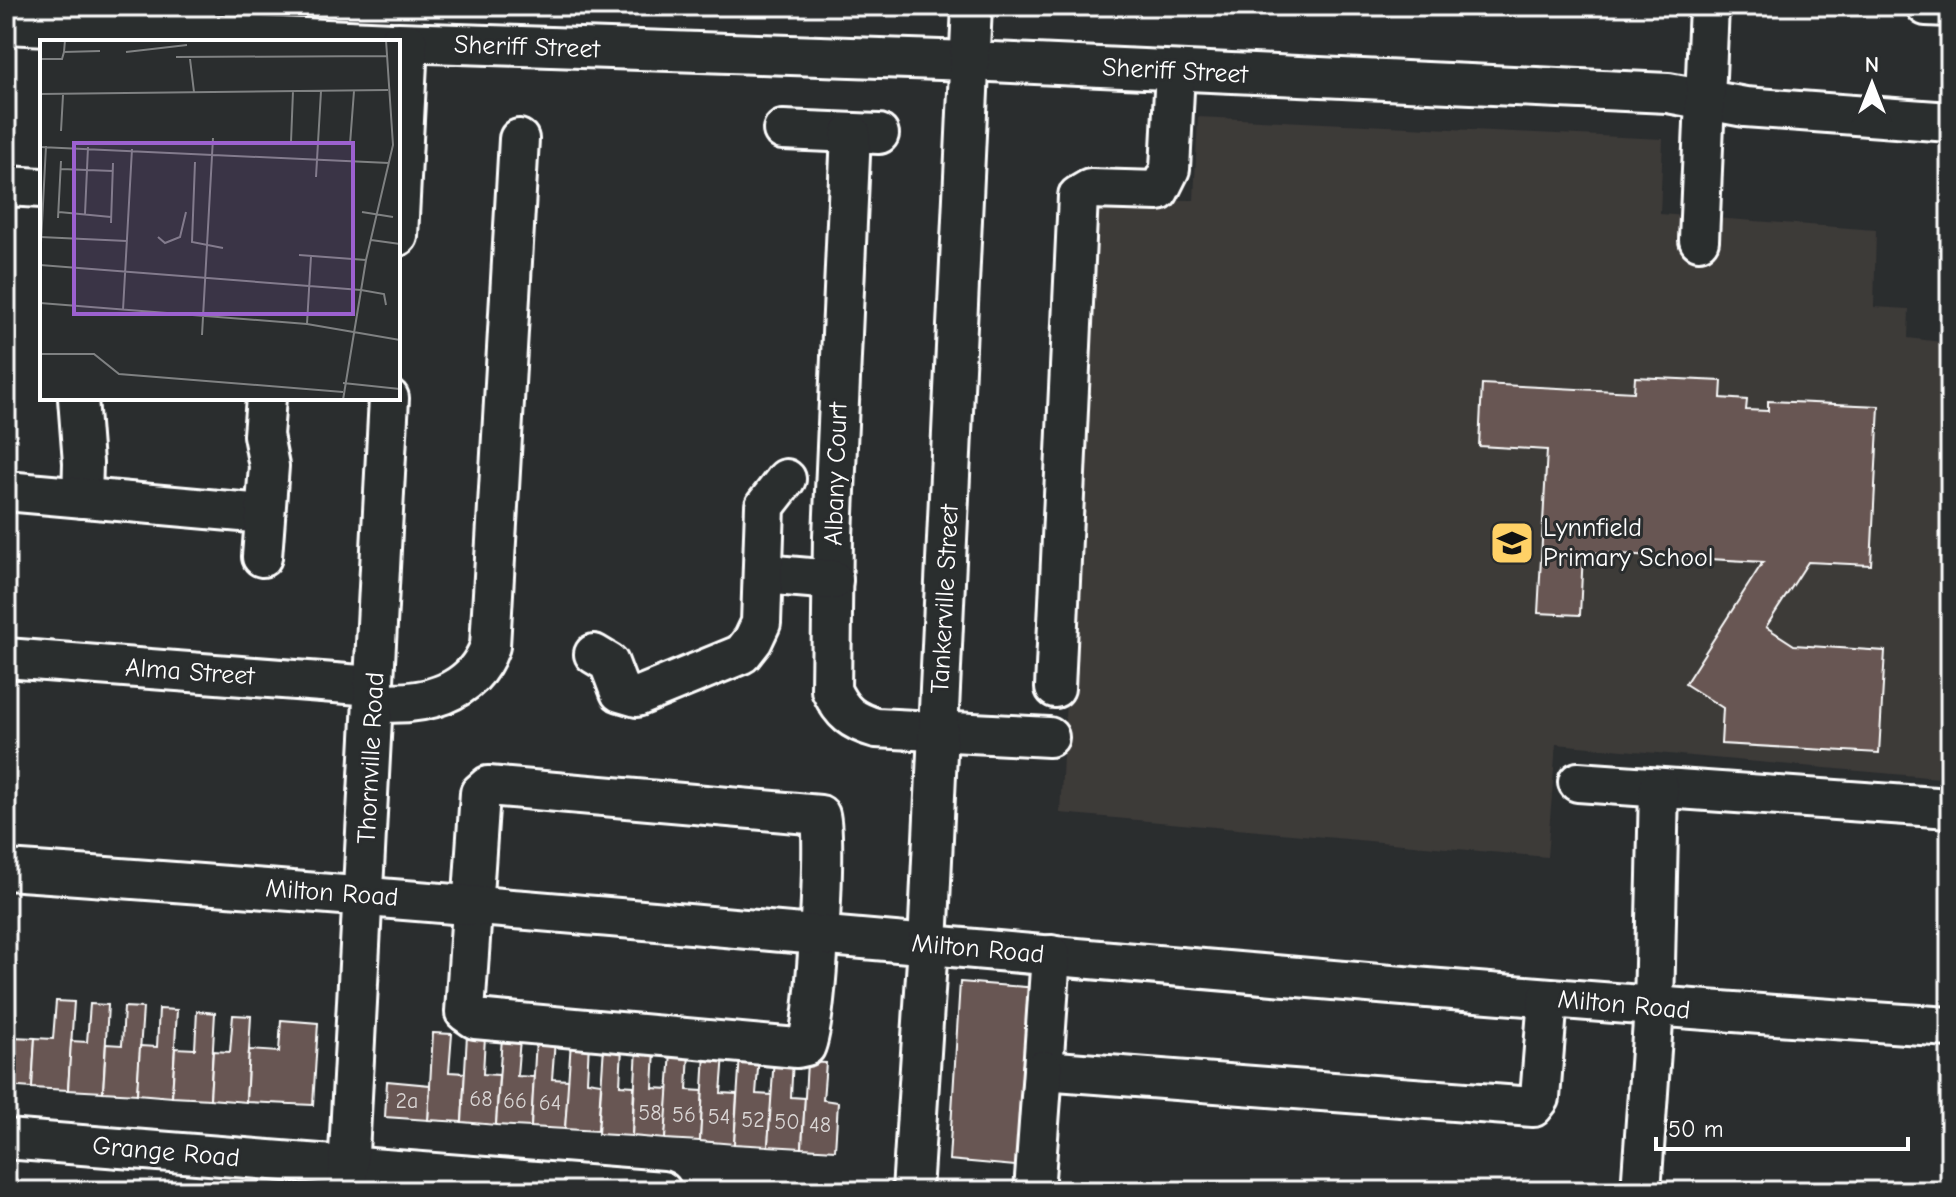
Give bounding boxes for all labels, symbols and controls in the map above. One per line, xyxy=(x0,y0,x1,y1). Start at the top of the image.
street label: Sheriff Street xyxy=(454,29,602,65)
inset map xyxy=(40,40,400,400)
north arrow xyxy=(1832,44,1912,124)
street label: Sheriff Street xyxy=(1101,52,1250,90)
text: N xyxy=(1865,52,1879,78)
street label: Albany Court xyxy=(819,400,854,546)
street label: Tankerville Street xyxy=(925,502,965,694)
place label: Lynnfield Primary School xyxy=(1543,513,1713,573)
school or university icon: Lynnfield Primary School xyxy=(1488,519,1536,567)
street label: Alma Street xyxy=(124,653,257,692)
street label: Thornville Road xyxy=(352,671,390,845)
street label: Milton Road xyxy=(265,873,399,913)
street label: Milton Road xyxy=(910,928,1046,970)
street label: Milton Road xyxy=(1556,984,1692,1026)
house number: 68 xyxy=(469,1086,493,1112)
house number: 2a xyxy=(396,1088,418,1114)
house number: 66 xyxy=(503,1088,527,1114)
house number: 64 xyxy=(539,1090,561,1116)
house number: 58 xyxy=(638,1100,662,1126)
scale bar xyxy=(1656,1101,1908,1151)
house number: 56 xyxy=(672,1102,696,1128)
house number: 54 xyxy=(708,1104,730,1130)
house number: 52 xyxy=(741,1107,765,1133)
house number: 50 xyxy=(774,1109,800,1135)
house number: 48 xyxy=(809,1112,831,1138)
text: 50 m xyxy=(1668,1115,1724,1143)
street label: Grange Road xyxy=(91,1131,241,1173)

